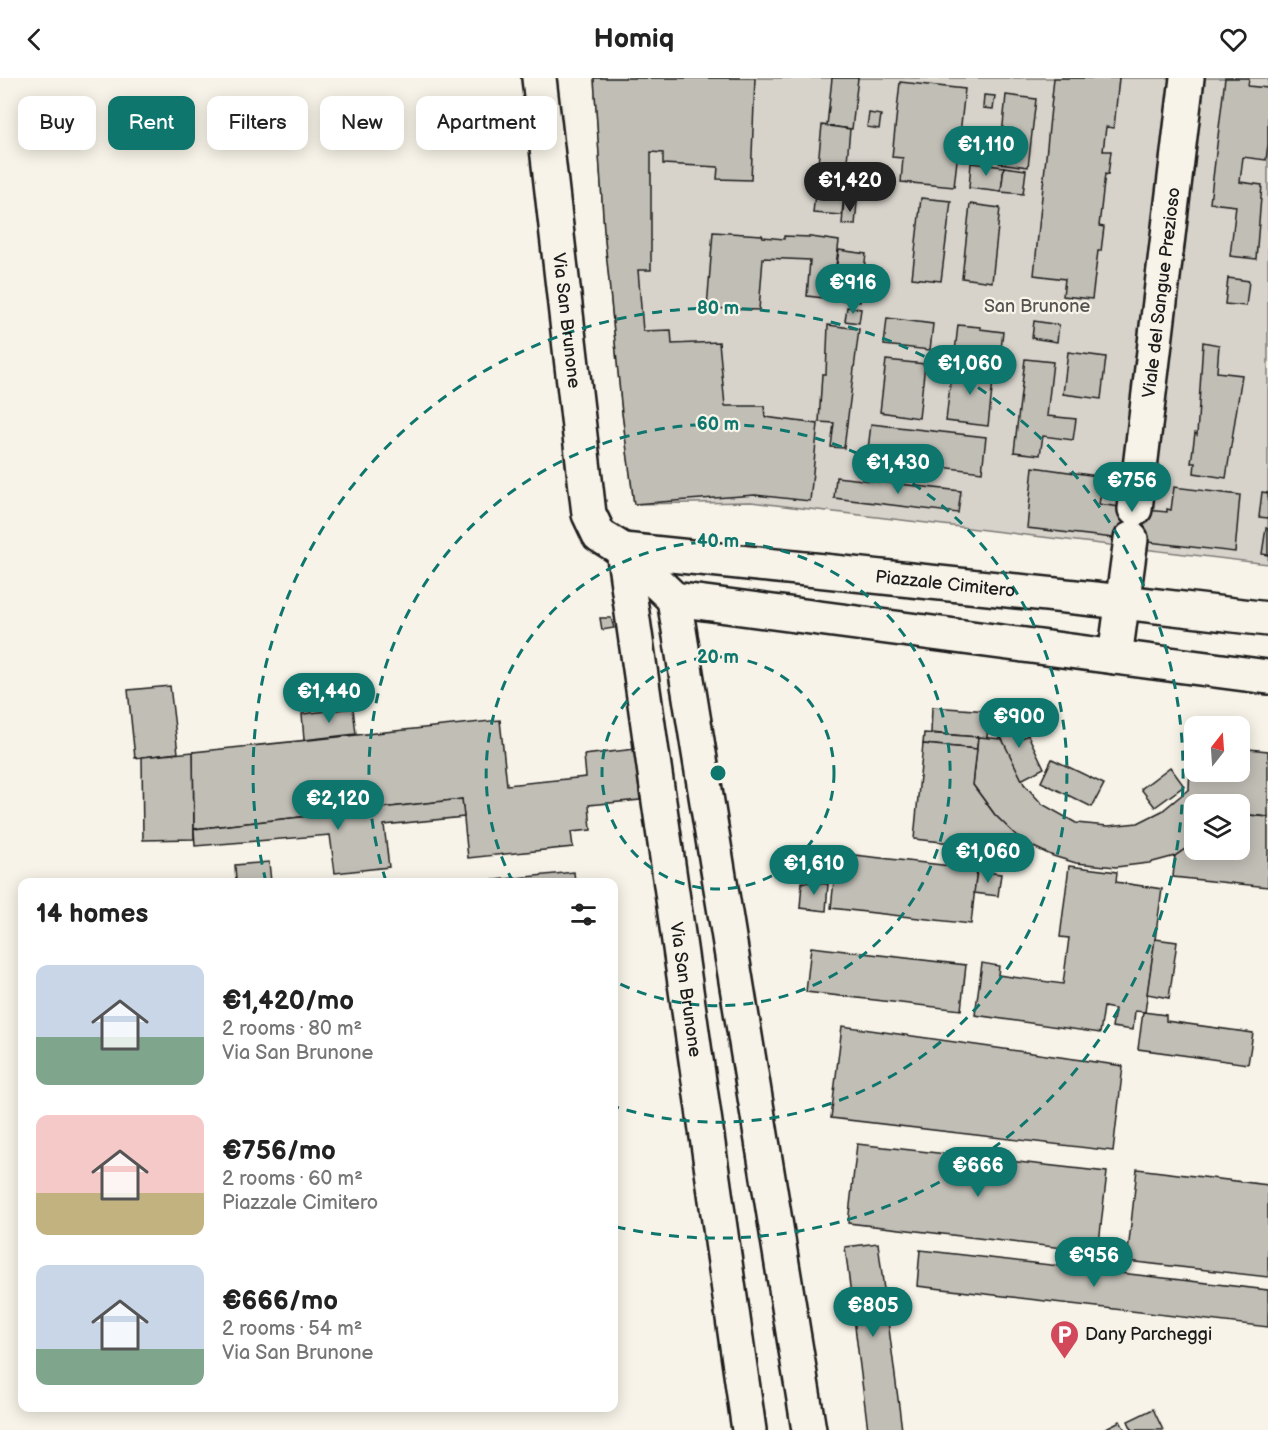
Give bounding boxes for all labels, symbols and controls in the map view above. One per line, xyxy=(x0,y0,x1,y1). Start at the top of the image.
icon: back xyxy=(18,23,51,56)
text: Homiq xyxy=(594,23,674,55)
icon: heart xyxy=(1217,23,1250,56)
chip: Buy xyxy=(18,96,96,150)
chip: Rent xyxy=(108,96,195,150)
chip: Filters xyxy=(207,96,308,150)
chip: New xyxy=(320,96,404,150)
chip: Apartment xyxy=(416,96,557,150)
pin: €1,110 xyxy=(937,126,1035,177)
text: €1,110 xyxy=(957,133,1015,157)
pin: €1,420 xyxy=(801,162,899,213)
text: €1,420 xyxy=(818,169,882,193)
street label: Viale del Sangue Prezioso xyxy=(1138,186,1184,399)
street label: Via San Brunone xyxy=(549,252,585,390)
pin: €916 xyxy=(817,264,889,315)
text: €916 xyxy=(829,271,877,295)
park label: San Brunone xyxy=(984,296,1090,317)
text: 80 m xyxy=(697,298,739,319)
pin: €1,060 xyxy=(921,345,1019,396)
text: €1,060 xyxy=(938,352,1002,376)
text: 60 m xyxy=(697,414,739,435)
pin: €1,430 xyxy=(849,444,947,495)
text: €1,430 xyxy=(866,451,930,475)
pin: €756 xyxy=(1096,462,1168,513)
text: €756 xyxy=(1107,469,1157,493)
text: 40 m xyxy=(697,531,739,552)
street label: Piazzale Cimitero xyxy=(874,566,1016,601)
text: 20 m xyxy=(697,647,739,668)
pin: €1,440 xyxy=(280,673,378,724)
text: €1,440 xyxy=(297,680,361,704)
pin: €900 xyxy=(983,698,1055,749)
text: €900 xyxy=(993,705,1045,729)
north arrow xyxy=(1184,716,1250,782)
map controls xyxy=(1184,716,1250,860)
centre of rings xyxy=(708,763,728,783)
pin: €2,120 xyxy=(289,780,387,831)
text: €2,120 xyxy=(306,787,370,811)
button: layers xyxy=(1184,794,1250,860)
pin: €1,060 xyxy=(939,833,1037,884)
text: €1,060 xyxy=(956,840,1020,864)
pin: €1,610 xyxy=(765,845,863,896)
text: €1,610 xyxy=(784,852,844,876)
icon: filters xyxy=(567,898,600,931)
text: 14 homes xyxy=(36,899,148,930)
street label: Via San Brunone xyxy=(666,921,706,1059)
text: €1,420/mo xyxy=(222,986,354,1017)
icon: home xyxy=(84,989,156,1061)
text: 2 rooms · 80 m² xyxy=(222,1017,362,1041)
text: Via San Brunone xyxy=(222,1041,373,1065)
text: €756/mo xyxy=(222,1136,336,1167)
icon: home xyxy=(84,1139,156,1211)
pin: €666 xyxy=(942,1147,1014,1198)
text: €666 xyxy=(952,1154,1004,1178)
text: 2 rooms · 60 m² xyxy=(222,1167,363,1191)
text: Piazzale Cimitero xyxy=(222,1191,378,1215)
pin: €956 xyxy=(1058,1237,1130,1288)
text: €956 xyxy=(1069,1244,1119,1268)
text: €666/mo xyxy=(222,1286,338,1317)
pin: €805 xyxy=(837,1287,909,1338)
icon: home xyxy=(84,1289,156,1361)
text: €805 xyxy=(847,1294,899,1318)
text: 2 rooms · 54 m² xyxy=(222,1317,362,1341)
parking icon: Dany Parcheggi xyxy=(1048,1318,1080,1360)
place label: Dany Parcheggi xyxy=(1085,1324,1212,1345)
text: Via San Brunone xyxy=(222,1341,373,1365)

